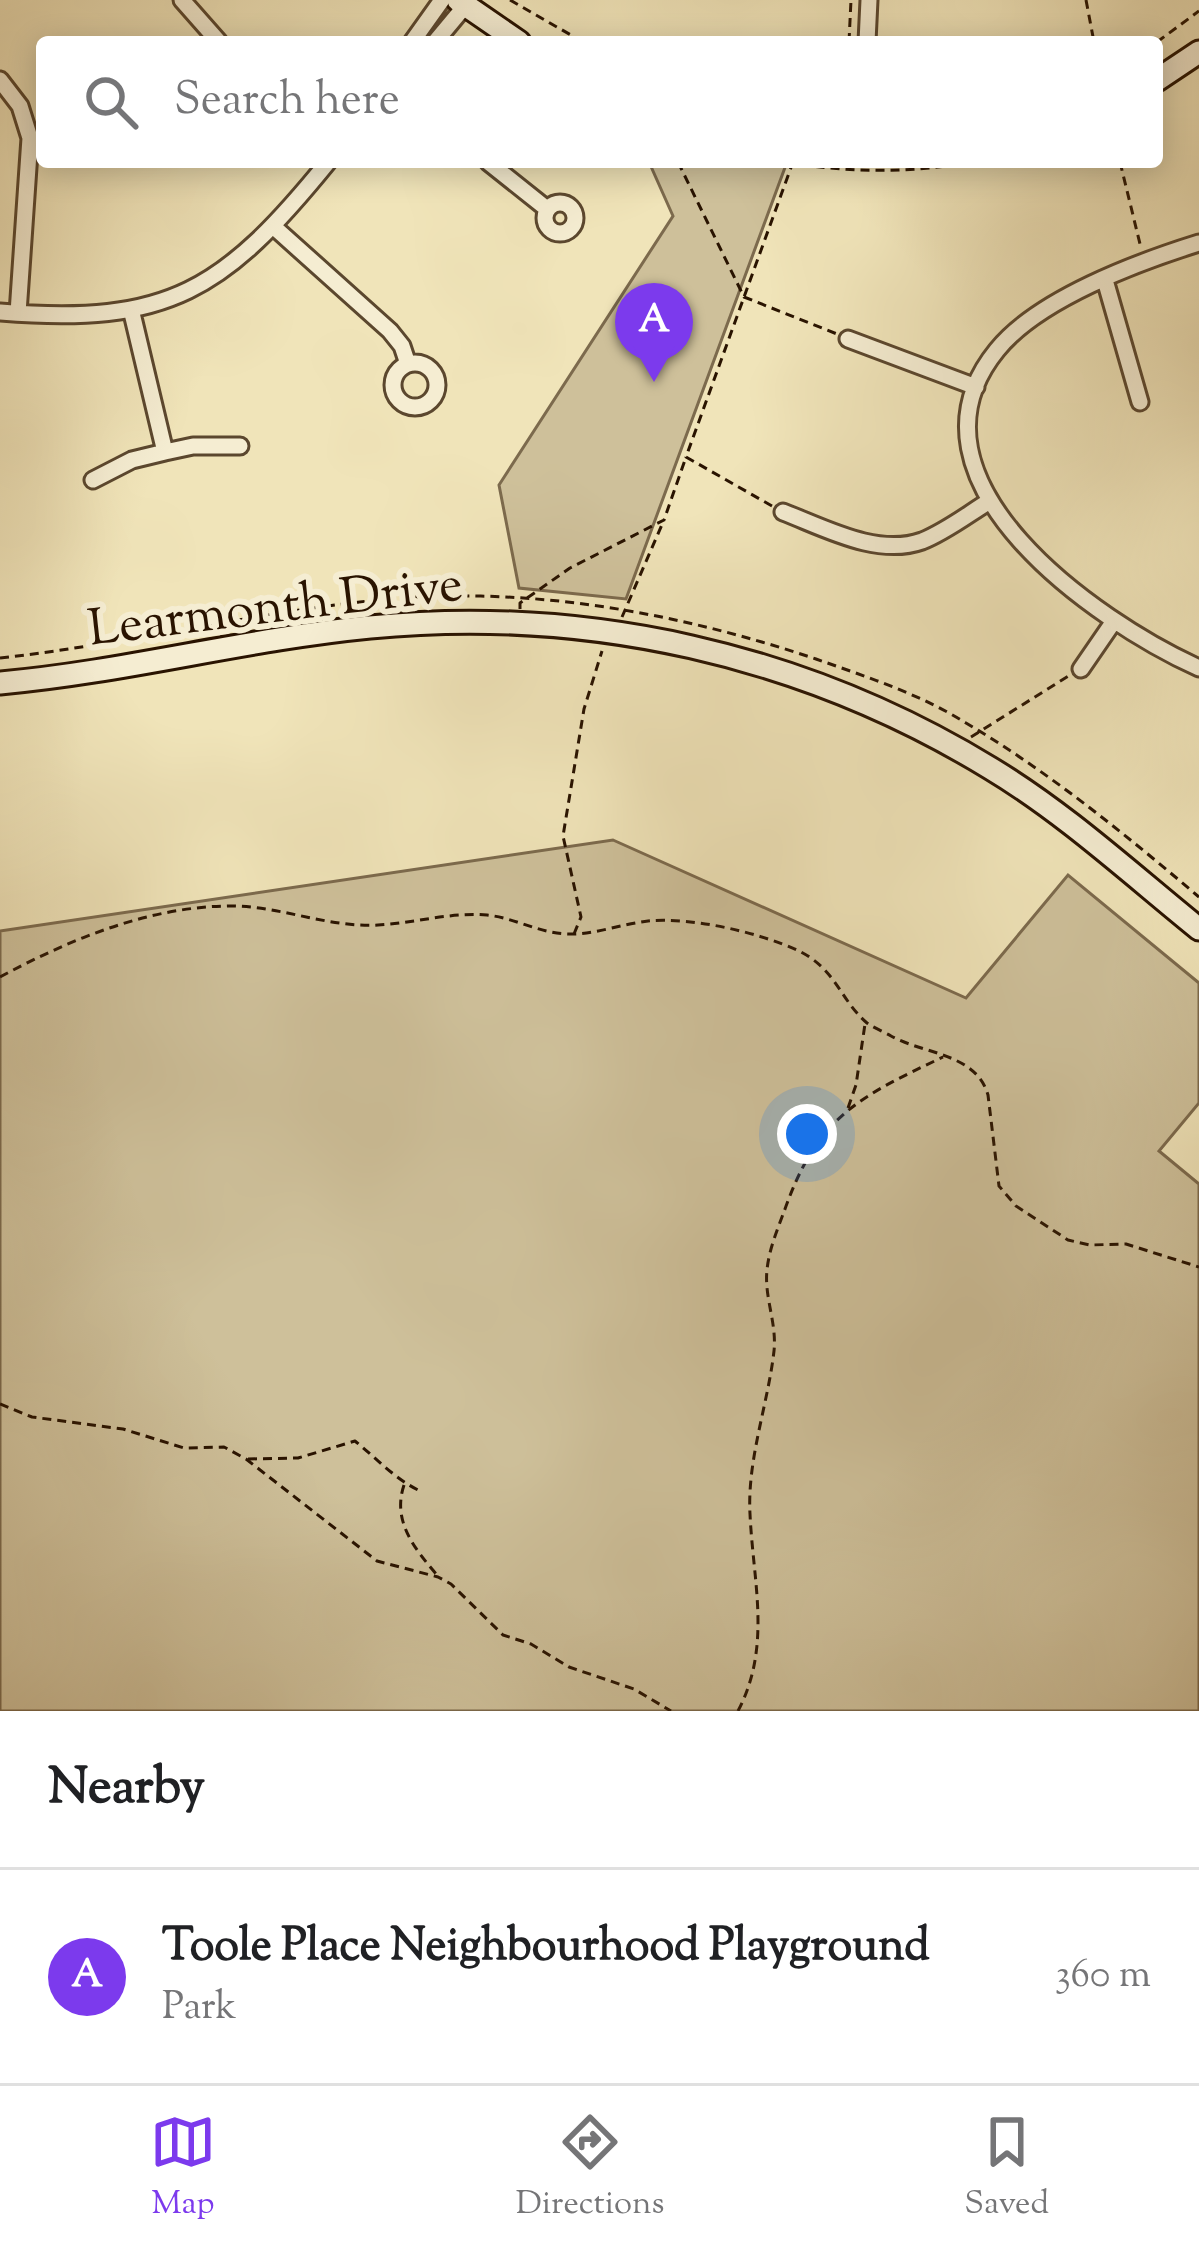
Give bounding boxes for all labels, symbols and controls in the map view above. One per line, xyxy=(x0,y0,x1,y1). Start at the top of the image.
search box xyxy=(36,36,1163,168)
icon: search xyxy=(78,69,144,135)
text: Search here xyxy=(174,70,400,135)
pin: A xyxy=(615,283,693,382)
street label: Learmonth Drive xyxy=(84,550,467,669)
your location xyxy=(777,1104,837,1164)
text: Nearby xyxy=(48,1753,205,1826)
text: Toole Place Neighbourhood Playground xyxy=(162,1916,930,1981)
text: A xyxy=(71,1949,103,2005)
text: 360 m xyxy=(1055,1949,1151,2005)
text: Park xyxy=(162,1981,237,2037)
tab: Map xyxy=(150,2109,216,2229)
tab: Directions xyxy=(516,2109,665,2229)
tab: Saved xyxy=(964,2109,1049,2229)

